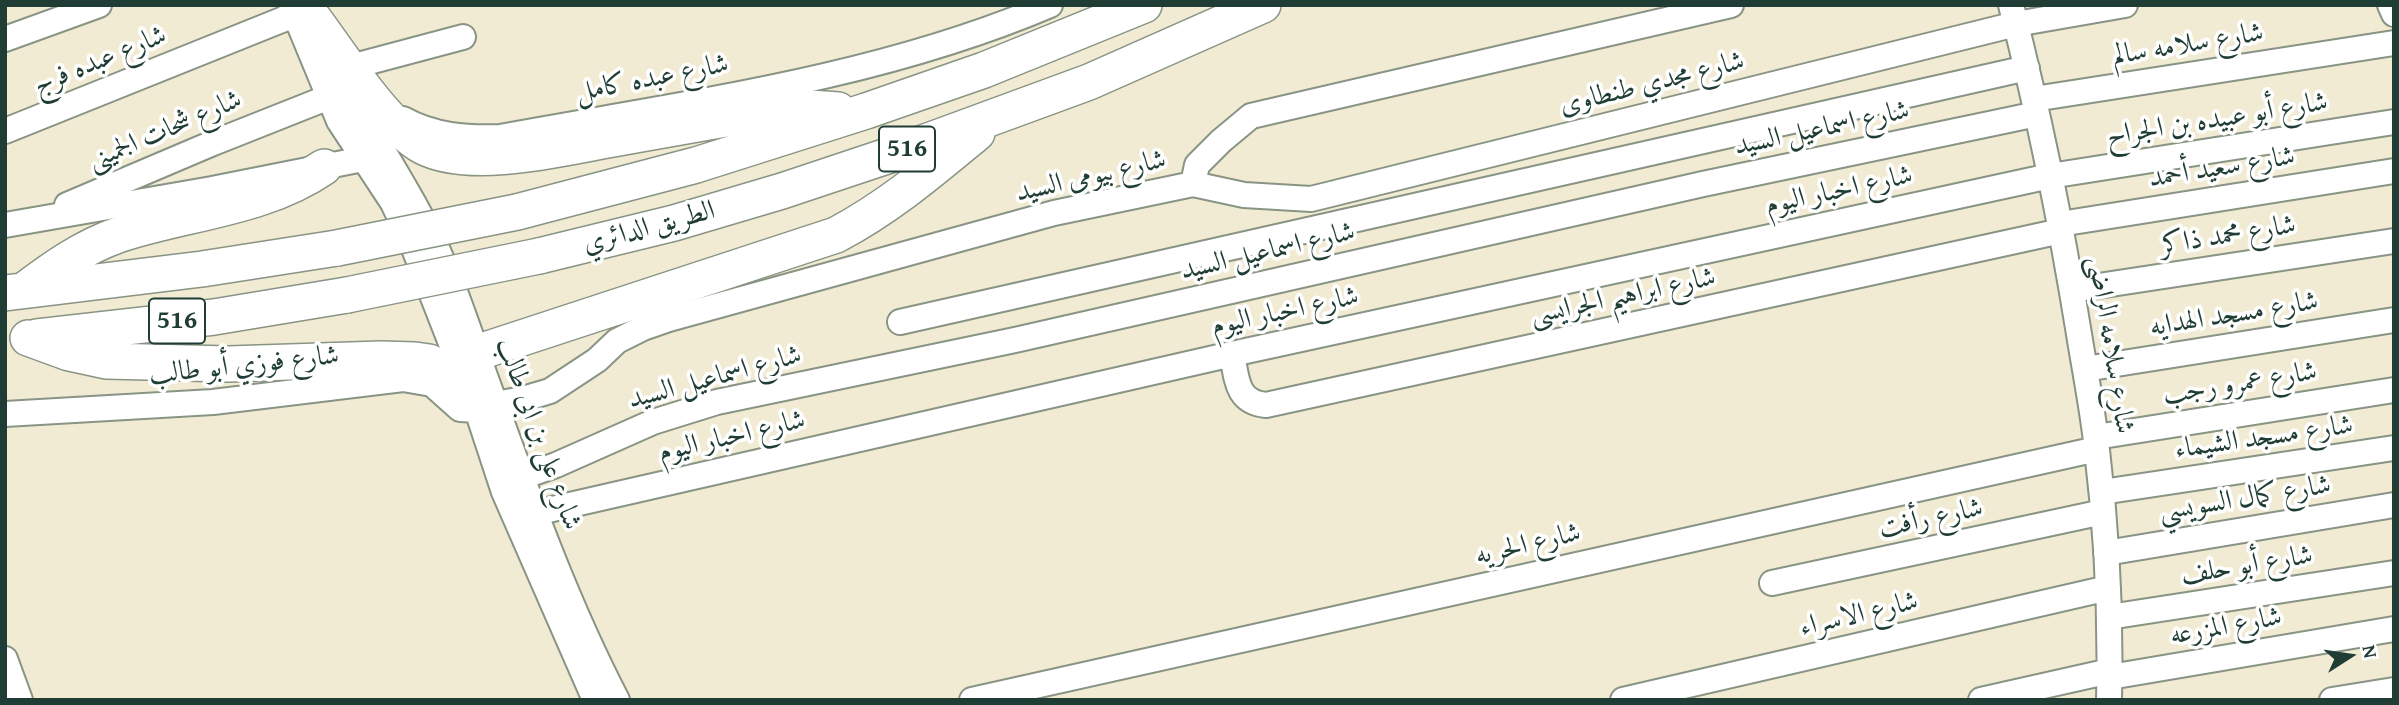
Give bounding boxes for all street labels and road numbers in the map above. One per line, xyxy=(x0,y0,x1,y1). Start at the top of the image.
street label: شارع سلامه سالم xyxy=(2110,16,2266,74)
street label: شارع عبده فرج xyxy=(28,19,172,103)
street label: شارع مجدي طنطاوى xyxy=(1556,45,1748,123)
street label: شارع عبده كامل xyxy=(573,48,731,110)
street label: شارع شحات الجمينى xyxy=(83,83,247,179)
street label: شارع أبو عبيده بن الجراح xyxy=(2104,86,2330,154)
street label: شارع اسماعيل السيد xyxy=(1731,94,1913,164)
road number: 516 xyxy=(879,126,935,172)
street label: شارع سعيد أحمد xyxy=(2147,140,2297,196)
street label: شارع بيومى السيد xyxy=(1013,143,1169,211)
street label: شارع اخبار اليوم xyxy=(1762,159,1916,223)
street label: الطريق الدائري xyxy=(579,194,719,262)
street label: شارع محمد ذاكر xyxy=(2158,209,2298,263)
street label: شارع اسماعيل السيد xyxy=(1177,216,1359,288)
street label: شارع سلامه الراضى xyxy=(2079,254,2141,436)
street label: شارع ابراهيم الجرايسى xyxy=(1527,261,1719,333)
street label: شارع اخبار اليوم xyxy=(1208,280,1362,344)
street label: شارع مسجد الهدايه xyxy=(2147,285,2321,345)
road number: 516 xyxy=(149,298,205,344)
street label: شارع على بن ابى طالب xyxy=(488,333,588,535)
street label: شارع فوزي أبو طالب xyxy=(147,339,341,393)
street label: شارع اسماعيل السيد xyxy=(625,339,805,417)
street label: شارع عمرو رجب xyxy=(2160,355,2320,413)
street label: شارع اخبار اليوم xyxy=(655,404,809,470)
street label: شارع مسجد الشيماء xyxy=(2173,409,2355,467)
street label: شارع كمال السويسي xyxy=(2157,469,2333,529)
street label: شارع رأفت xyxy=(1876,492,1986,546)
street label: شارع الحريه xyxy=(1472,517,1584,573)
street label: شارع أبو حلف xyxy=(2179,539,2315,593)
street label: شارع الاسراء xyxy=(1796,585,1922,645)
street label: شارع المزرعه xyxy=(2167,601,2285,653)

